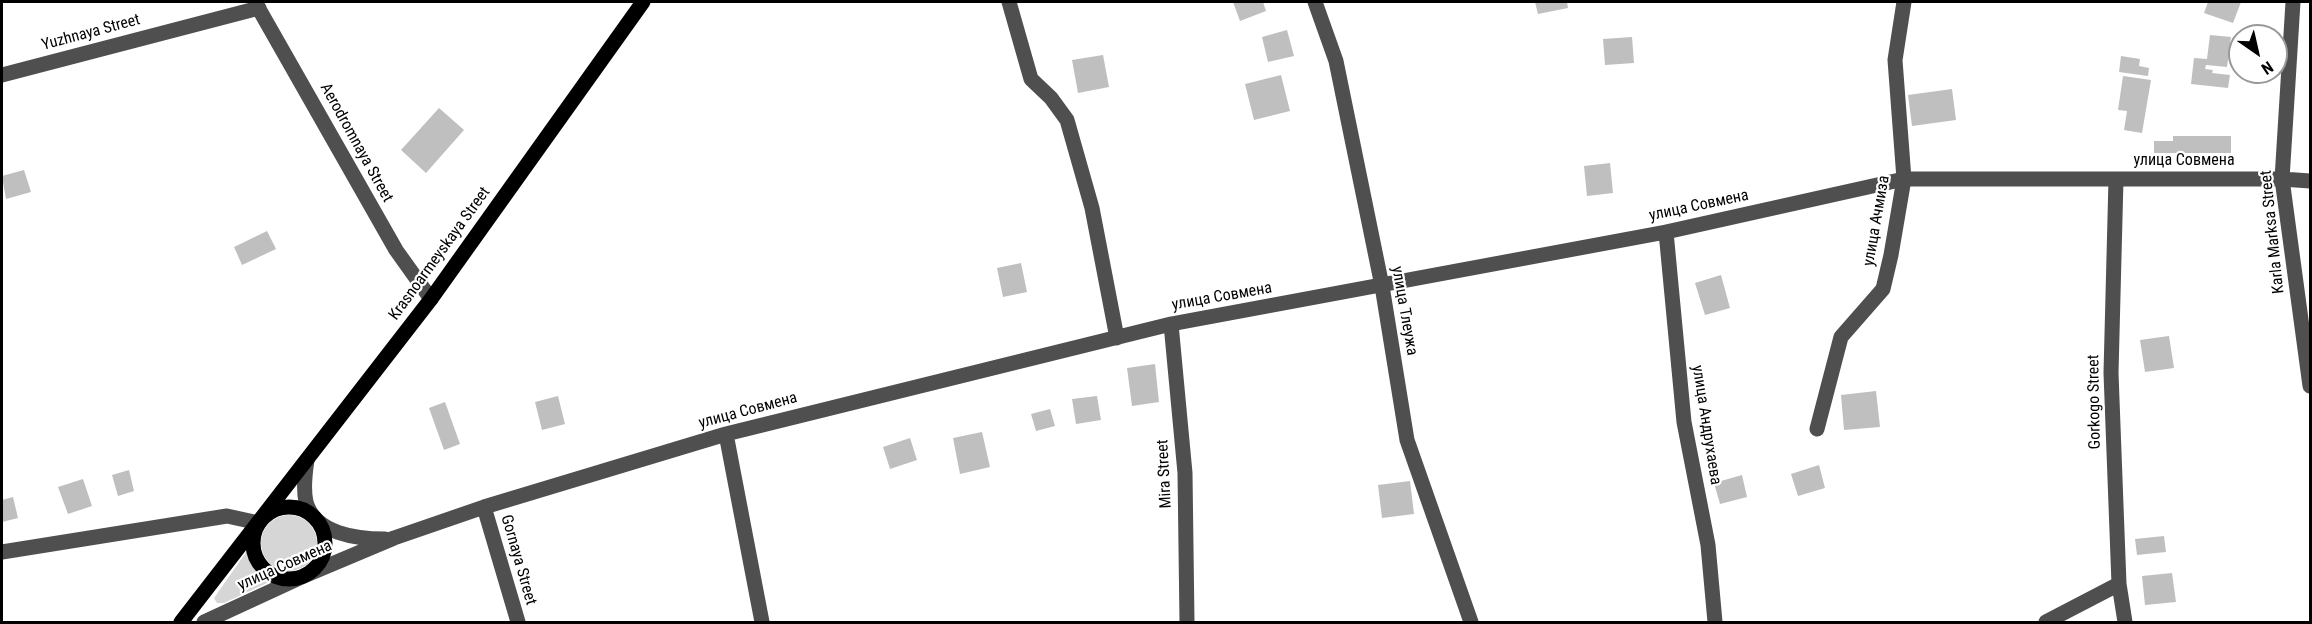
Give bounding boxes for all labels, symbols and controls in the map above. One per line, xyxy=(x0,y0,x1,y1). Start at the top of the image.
street label: Yuzhnaya Street xyxy=(40,11,142,55)
north arrow xyxy=(2228,24,2288,84)
text: N xyxy=(2258,57,2277,78)
street label: Aerodromnaya Street xyxy=(315,80,397,206)
street label: улица Совмена xyxy=(2133,151,2235,171)
street label: Karla Marksa Street xyxy=(2257,169,2289,295)
street label: улица Ачмиза xyxy=(1860,174,1894,268)
street label: Krasnoarmeyskaya Street xyxy=(385,184,495,324)
street label: улица Совмена xyxy=(1648,186,1750,226)
street label: улица Тлеужа xyxy=(1387,265,1421,357)
street label: улица Совмена xyxy=(1171,279,1273,315)
street label: Gorkogo Street xyxy=(2085,354,2105,450)
street label: улица Андрухаева xyxy=(1687,364,1725,486)
street label: улица Совмена xyxy=(697,389,799,433)
street label: Mira Street xyxy=(1154,439,1176,509)
street label: Gornaya Street xyxy=(496,513,540,607)
street label: улица Совмена xyxy=(235,537,335,595)

